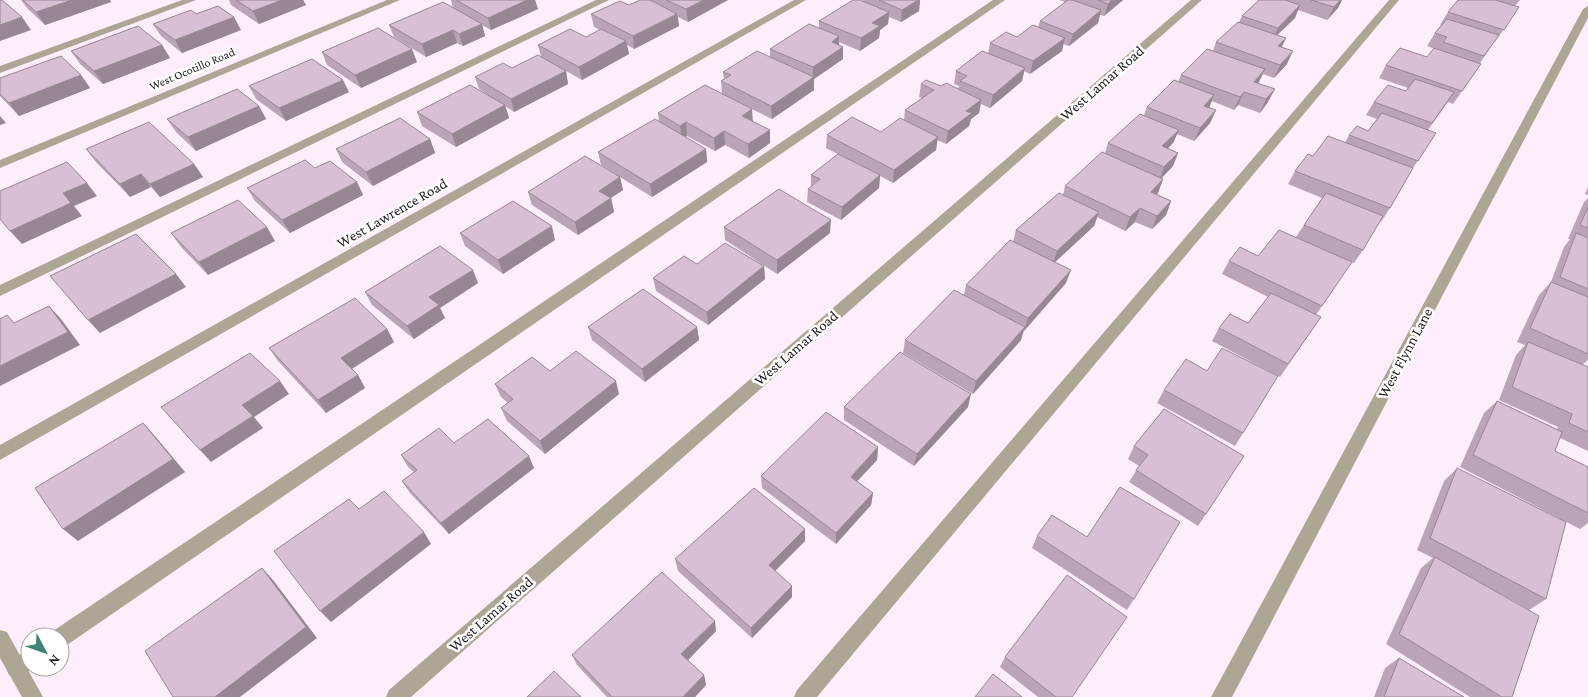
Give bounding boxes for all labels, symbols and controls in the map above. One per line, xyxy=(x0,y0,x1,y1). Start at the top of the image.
street label: West Lamar Road xyxy=(1057,42,1147,124)
street label: West Ocotillo Road xyxy=(147,44,238,93)
street label: West Lawrence Road xyxy=(334,175,450,251)
street label: West Flynn Lane xyxy=(1375,305,1437,401)
street label: West Lamar Road xyxy=(751,307,841,389)
street label: West Lamar Road xyxy=(446,573,536,655)
north arrow xyxy=(20,627,70,677)
text: N xyxy=(45,652,64,670)

